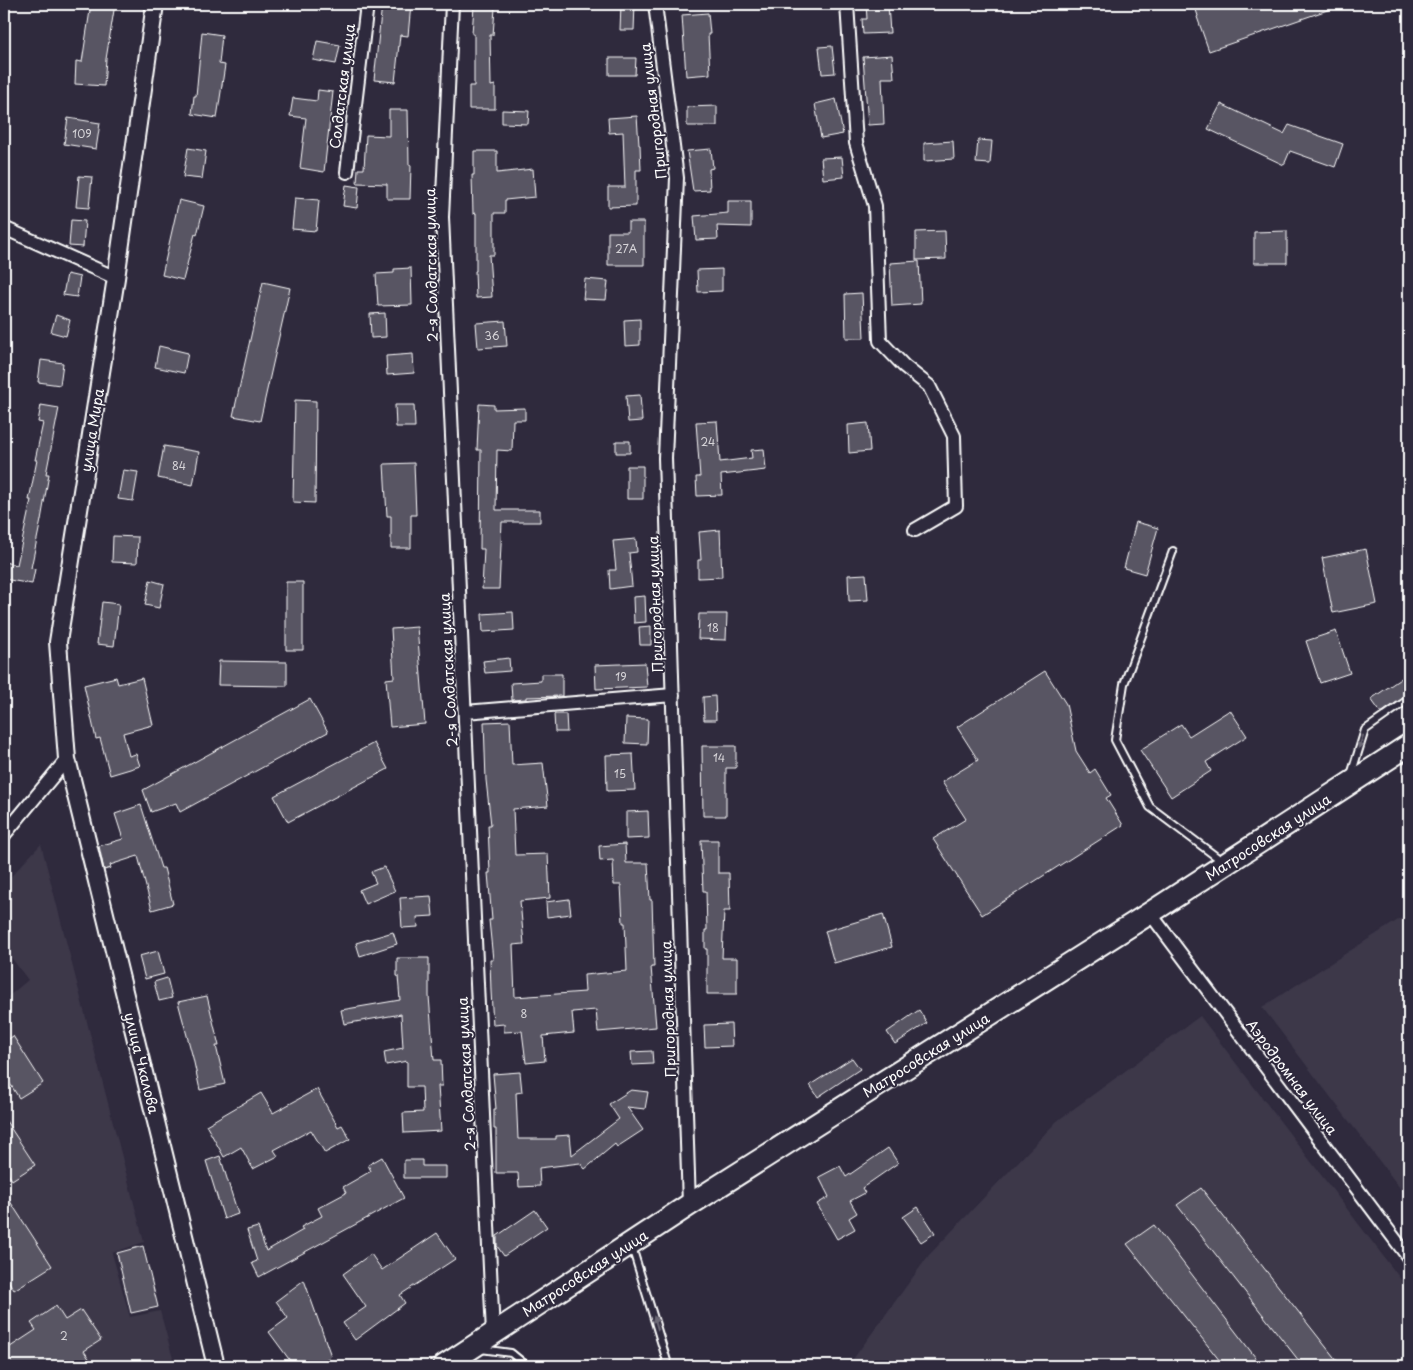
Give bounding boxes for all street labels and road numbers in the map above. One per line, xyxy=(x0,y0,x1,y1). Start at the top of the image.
street label: Солдатская улица xyxy=(324,22,360,150)
street label: Пригородная улица xyxy=(634,42,672,180)
street label: 2-я Солдатская улица xyxy=(419,188,443,342)
street label: улица Мира xyxy=(75,387,109,473)
street label: Пригородная улица xyxy=(642,535,668,673)
street label: 2-я Солдатская улица xyxy=(433,592,463,748)
street label: Матросовская улица xyxy=(1201,788,1335,886)
street label: Пригородная улица xyxy=(655,940,681,1078)
street label: 2-я Солдатская улица xyxy=(451,996,481,1152)
street label: Матросовская улица xyxy=(859,1007,994,1103)
street label: улица Чкалова xyxy=(119,1010,165,1116)
street label: Аэродромная улица xyxy=(1242,1015,1343,1139)
street label: Матросовская улица xyxy=(518,1224,652,1322)

